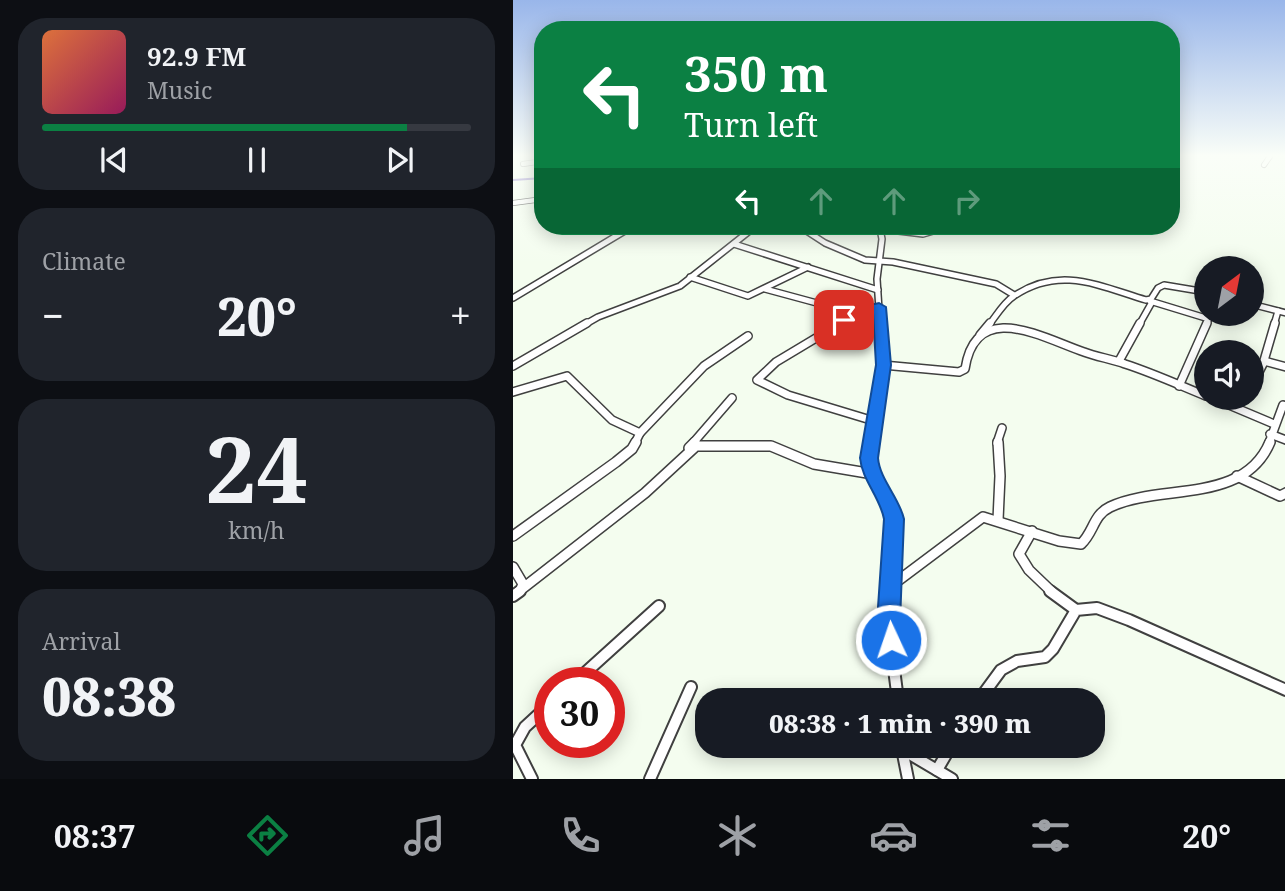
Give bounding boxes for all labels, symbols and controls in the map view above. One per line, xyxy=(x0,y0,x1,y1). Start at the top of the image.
text: 92.9 FM xyxy=(147,38,246,74)
text: 350 m xyxy=(684,40,828,106)
icon: left xyxy=(569,49,660,140)
text: Music xyxy=(147,74,212,106)
text: Turn left xyxy=(684,103,818,146)
icon: previous xyxy=(95,141,133,179)
icon: pause xyxy=(238,141,276,179)
icon: next xyxy=(381,141,419,179)
icon: left xyxy=(729,182,767,220)
icon: ahead xyxy=(802,182,840,220)
icon: ahead xyxy=(875,182,913,220)
icon: right xyxy=(948,182,986,220)
text: Climate xyxy=(42,245,126,277)
north arrow xyxy=(1194,256,1264,326)
map controls xyxy=(1194,256,1264,410)
text: 20° xyxy=(217,280,297,351)
text: − xyxy=(42,289,64,341)
text: + xyxy=(450,289,471,341)
pin xyxy=(814,290,874,350)
icon: arrive xyxy=(825,301,863,339)
button: sound xyxy=(1194,340,1264,410)
text: 24 xyxy=(205,406,308,530)
text: km/h xyxy=(228,514,285,546)
position arrow xyxy=(854,603,928,677)
text: Arrival xyxy=(42,625,121,657)
text: 08:38 xyxy=(42,660,176,731)
speed limit sign: 30 xyxy=(534,667,625,758)
text: 08:38 · 1 min · 390 m xyxy=(769,705,1031,741)
icon: directions xyxy=(243,811,292,860)
icon: music xyxy=(400,811,449,860)
icon: phone xyxy=(556,811,605,860)
icon: climate xyxy=(713,811,762,860)
icon: car xyxy=(869,811,918,860)
icon: filters xyxy=(1026,811,1075,860)
text: 08:37 xyxy=(54,814,136,857)
text: 20° xyxy=(1182,814,1231,857)

